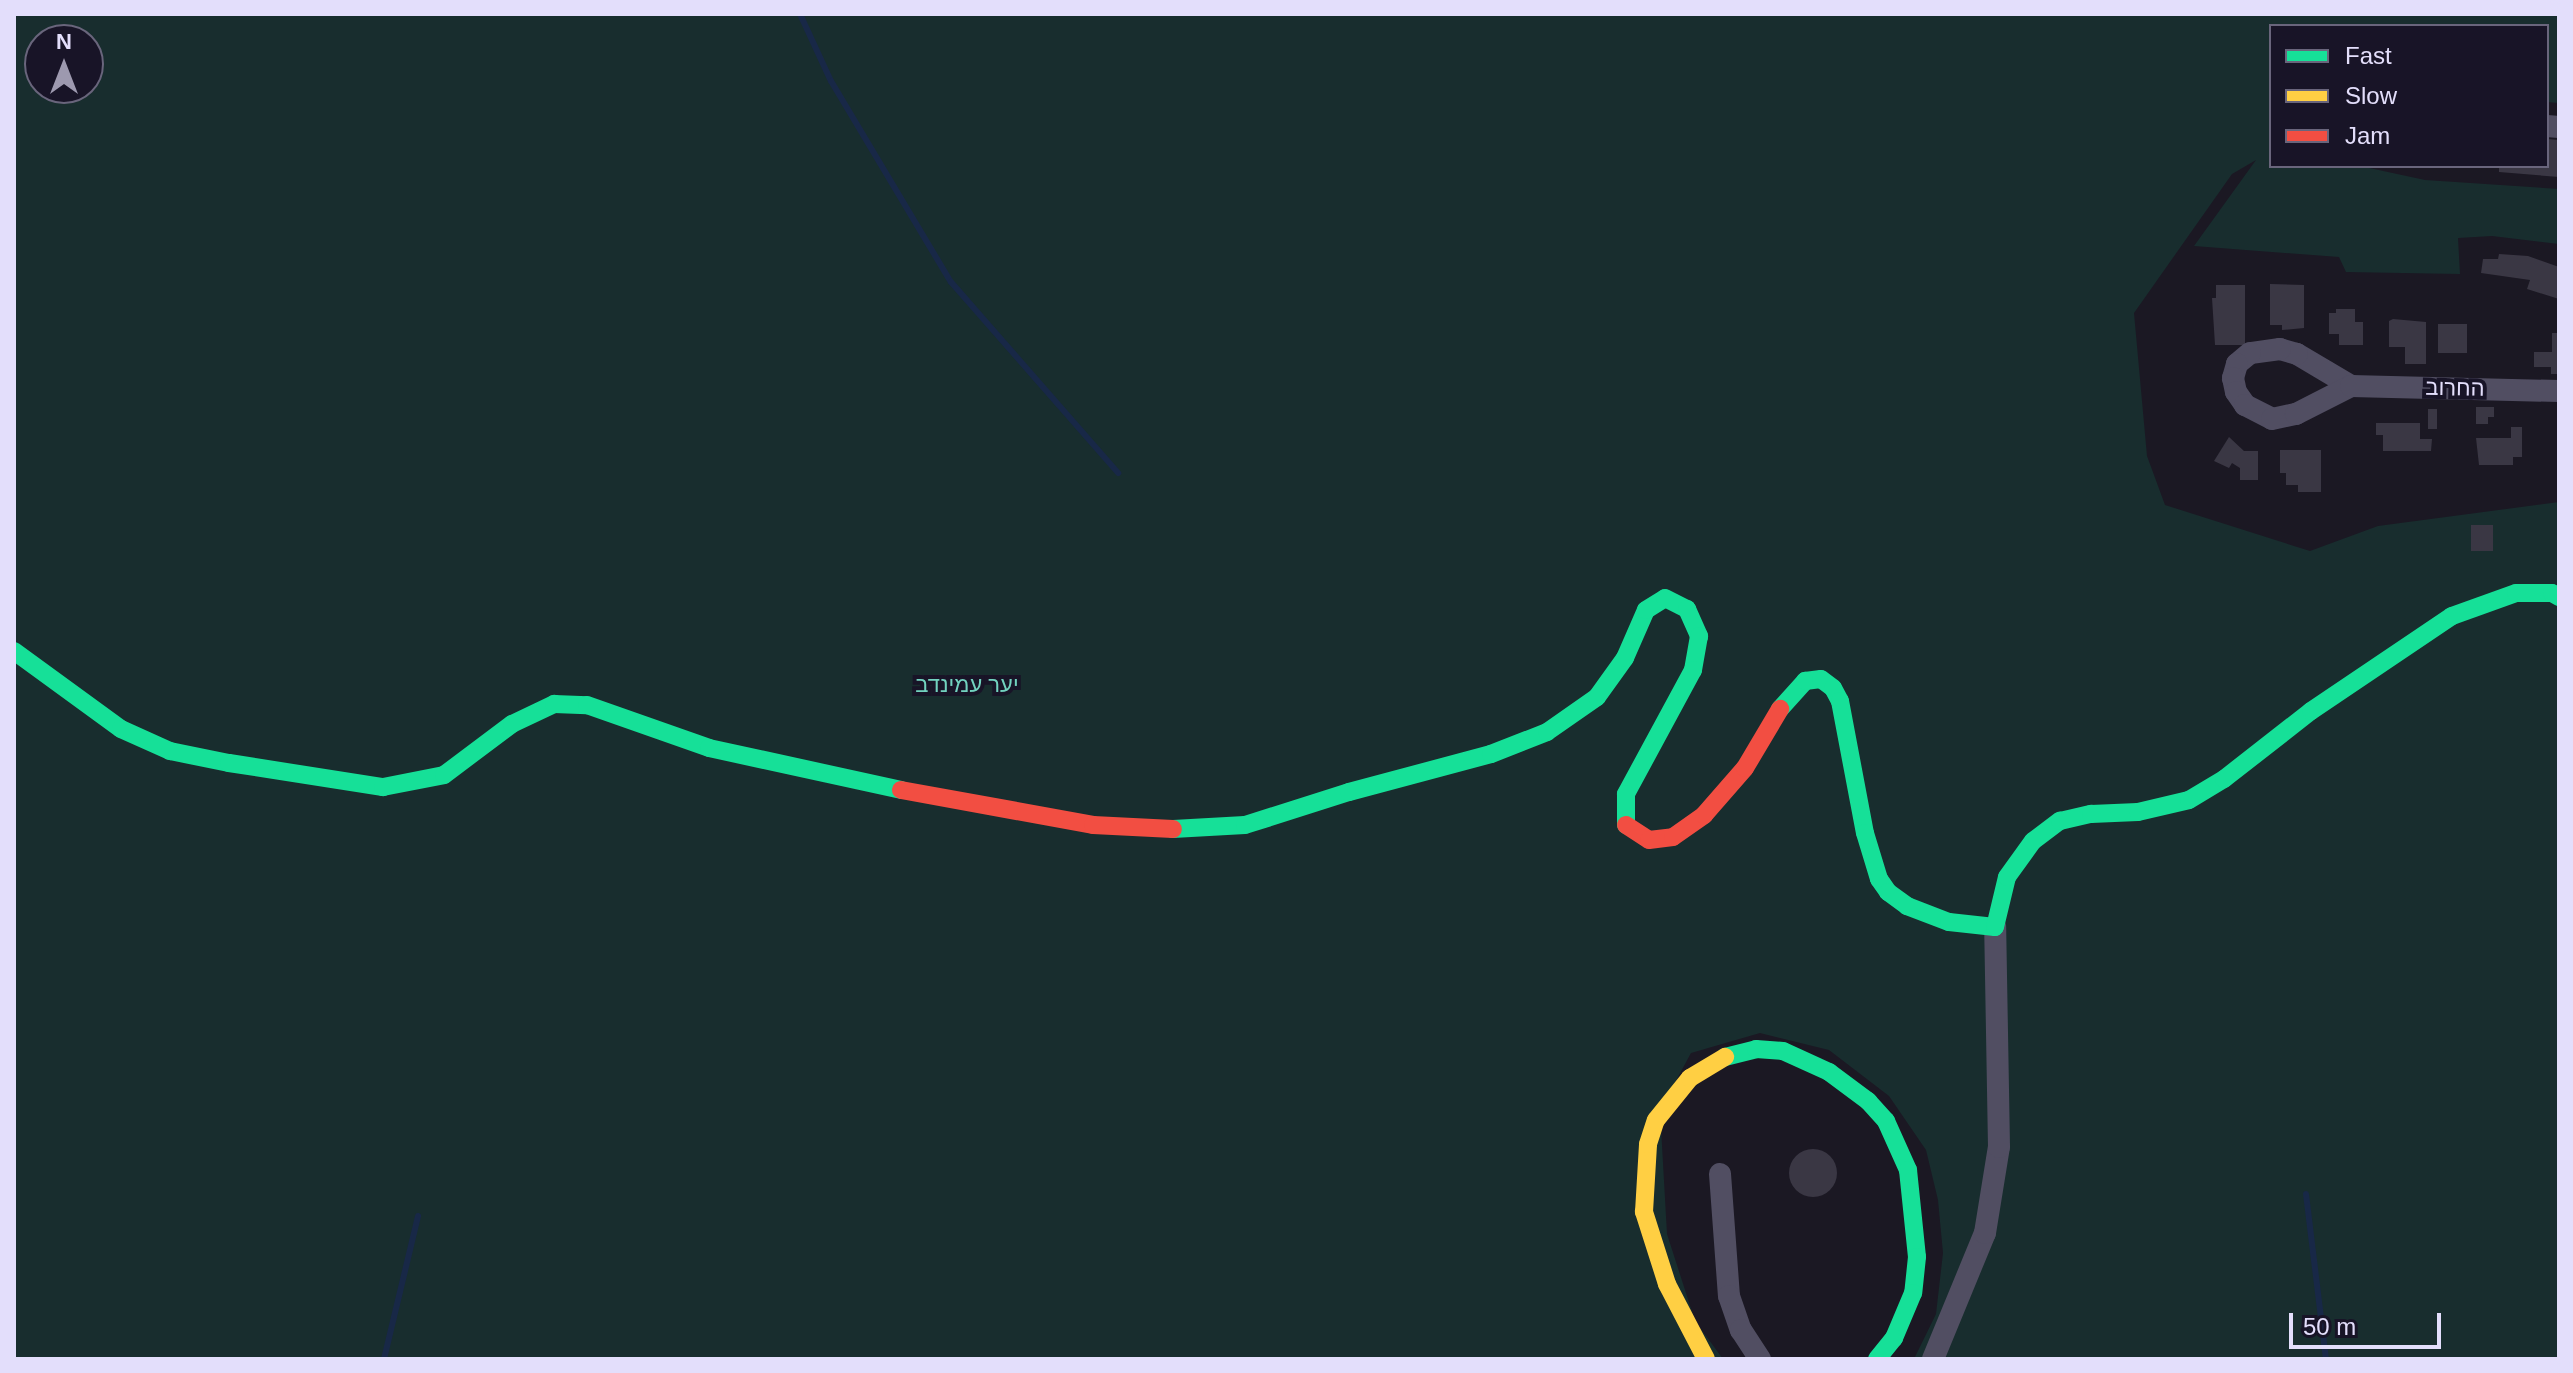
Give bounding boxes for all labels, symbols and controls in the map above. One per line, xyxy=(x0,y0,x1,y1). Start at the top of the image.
north arrow xyxy=(24,24,104,104)
legend xyxy=(2269,24,2549,168)
text: N xyxy=(56,29,72,54)
text: Fast xyxy=(2345,42,2392,69)
text: Slow xyxy=(2345,82,2397,109)
text: Jam xyxy=(2345,122,2390,149)
street label: החרוב xyxy=(2425,374,2485,402)
park label: יער עמינדב xyxy=(915,672,1019,698)
scale bar xyxy=(2293,1297,2445,1347)
text: 50 m xyxy=(2303,1313,2356,1340)

